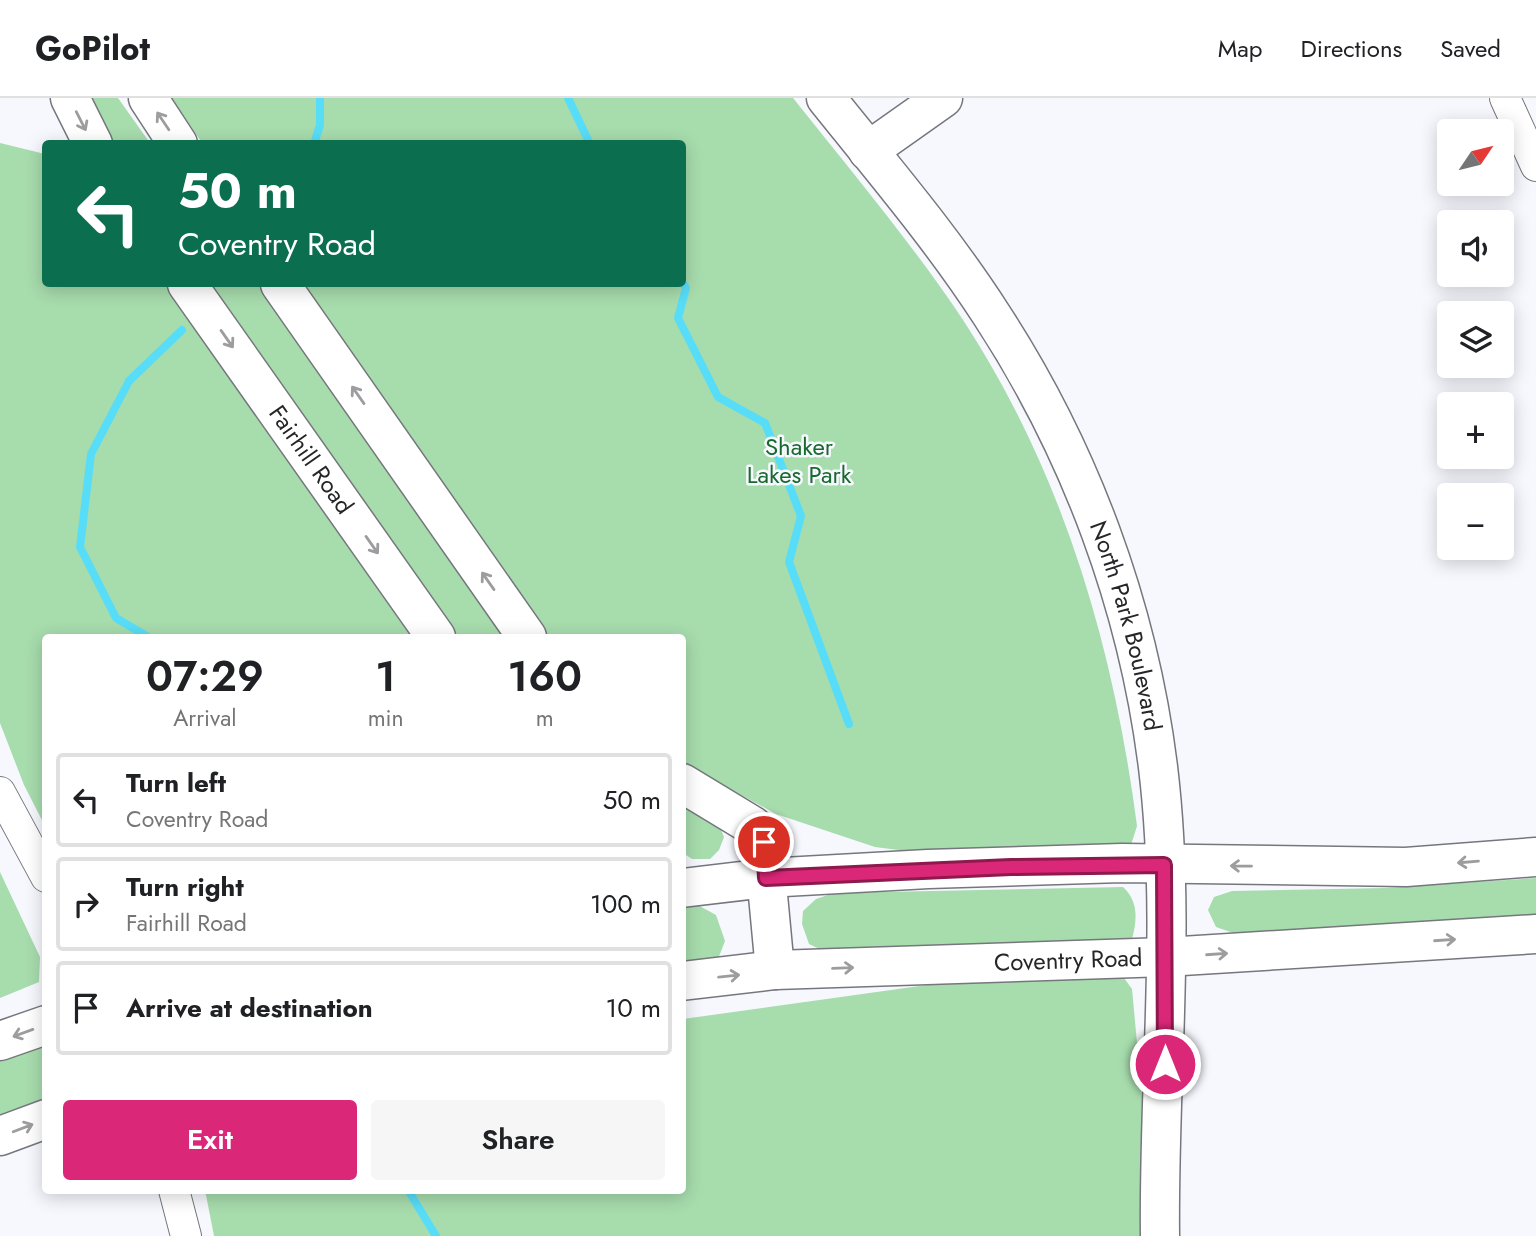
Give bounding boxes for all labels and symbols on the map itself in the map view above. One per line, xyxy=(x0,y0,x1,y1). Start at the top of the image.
one-way arrow xyxy=(75,110,89,131)
one-way arrow xyxy=(156,112,170,131)
north arrow xyxy=(1437,119,1514,196)
one-way arrow xyxy=(219,329,234,348)
one-way arrow xyxy=(351,385,365,405)
street label: Fairhill Road xyxy=(261,398,362,521)
park label: Shaker Lakes Park xyxy=(747,429,852,492)
street label: North Park Boulevard xyxy=(1081,516,1171,733)
one-way arrow xyxy=(365,535,379,554)
one-way arrow xyxy=(481,572,495,591)
pin xyxy=(734,812,794,872)
one-way arrow xyxy=(1457,856,1480,869)
one-way arrow xyxy=(1229,859,1252,872)
one-way arrow xyxy=(1433,933,1456,946)
street label: Coventry Road xyxy=(993,940,1143,980)
one-way arrow xyxy=(1206,947,1229,960)
one-way arrow xyxy=(832,961,855,974)
one-way arrow xyxy=(717,969,740,982)
position arrow xyxy=(1128,1027,1202,1101)
one-way arrow xyxy=(12,1028,34,1040)
one-way arrow xyxy=(11,1120,33,1133)

